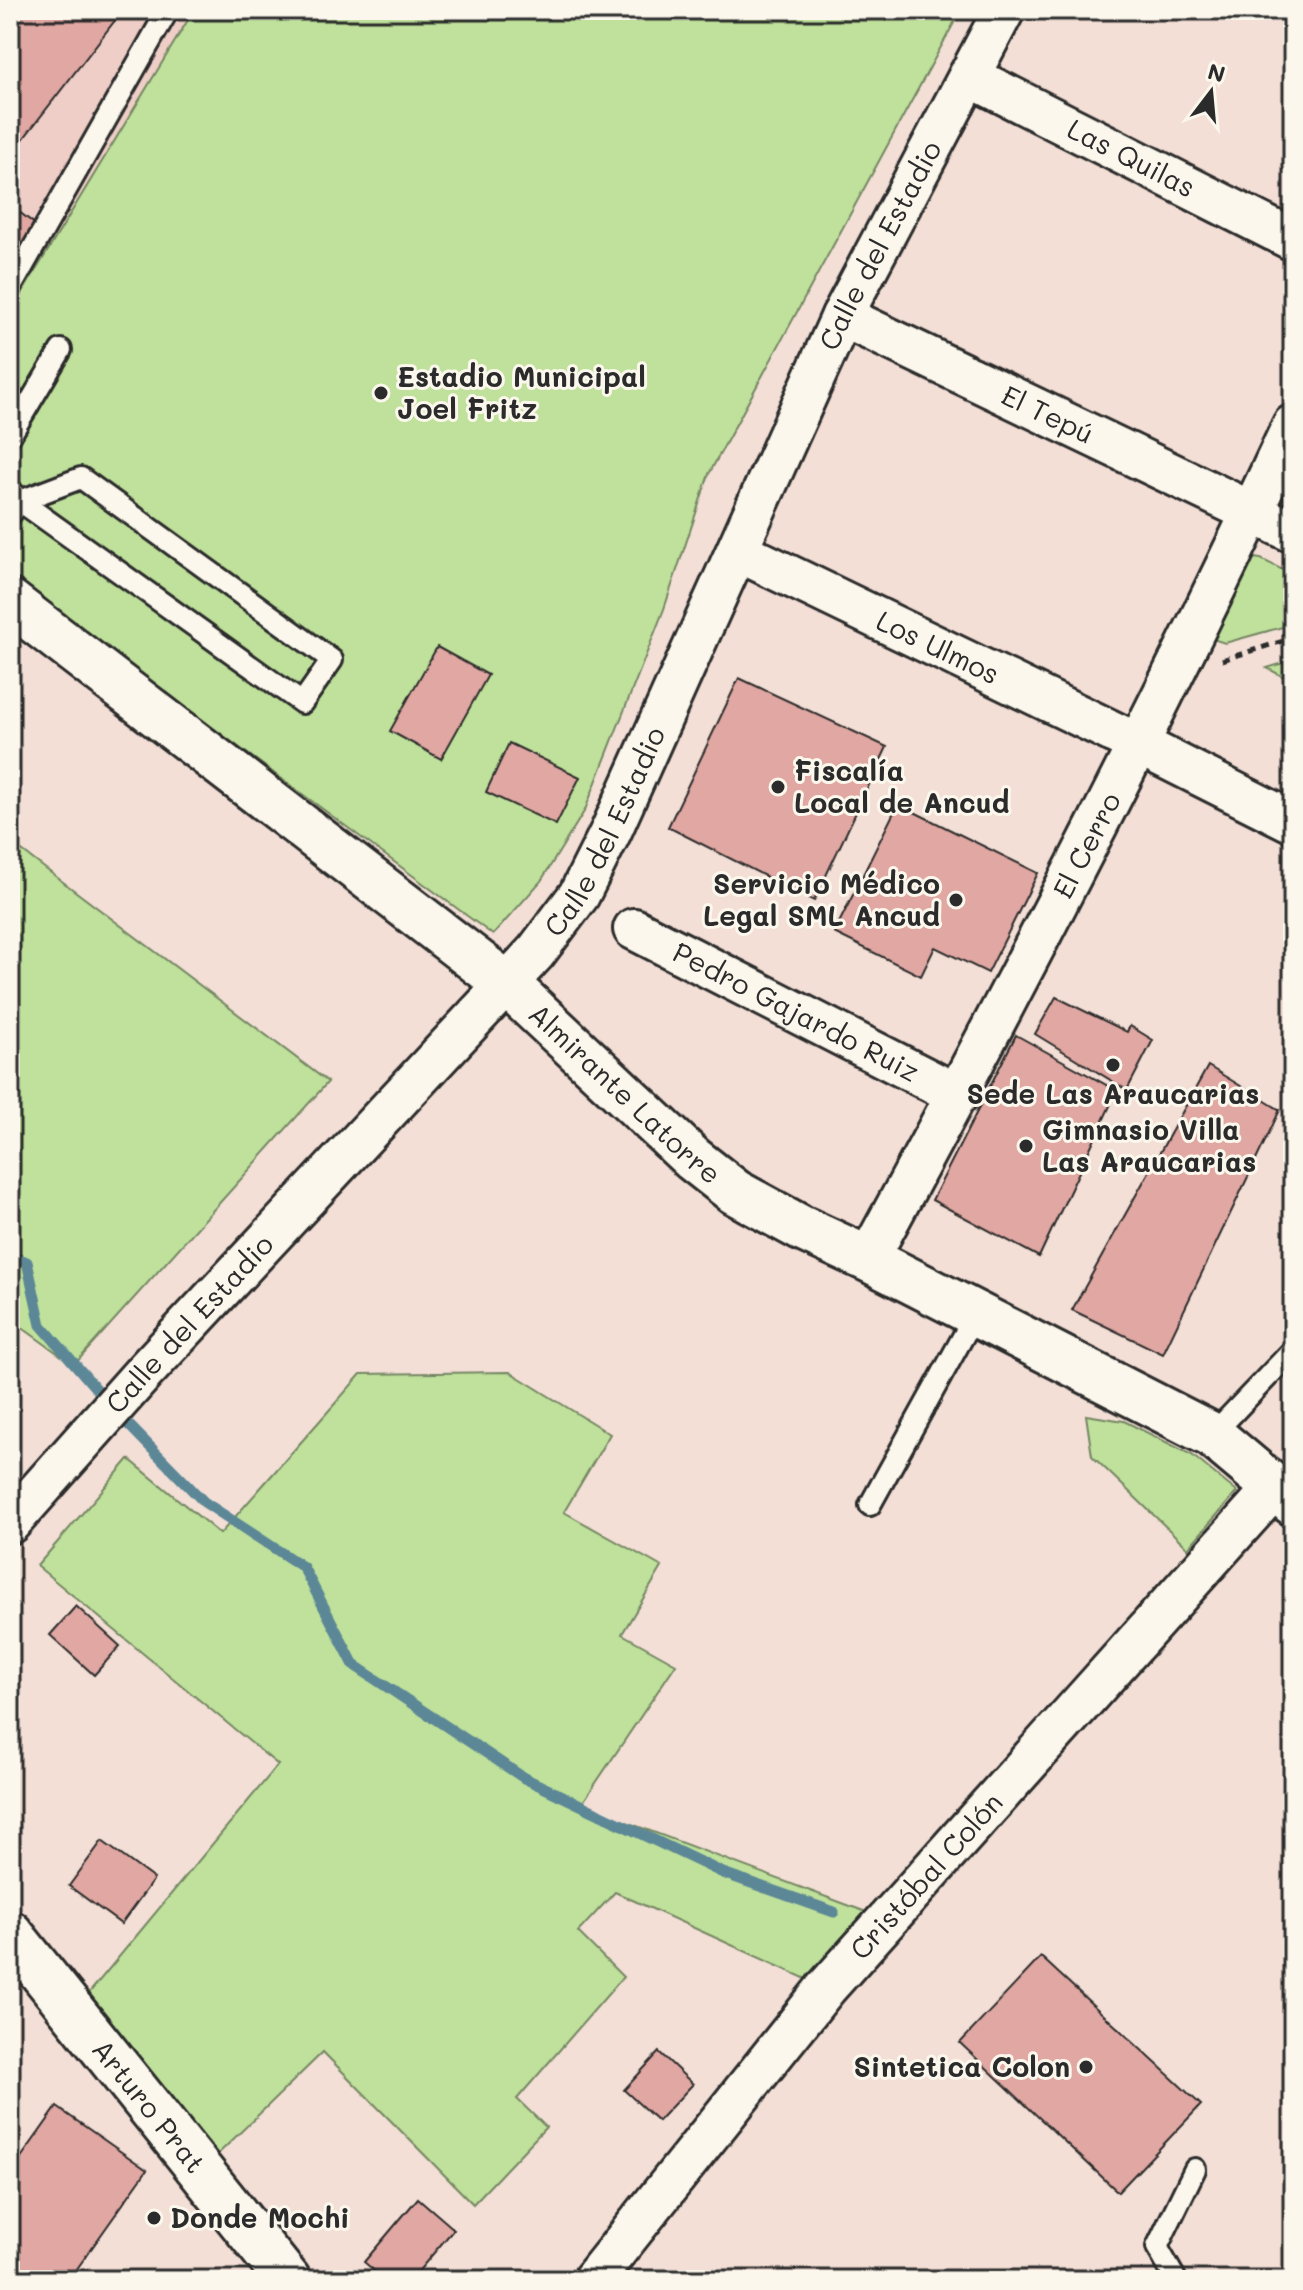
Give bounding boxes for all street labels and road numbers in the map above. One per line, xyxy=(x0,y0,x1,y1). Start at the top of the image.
street label: Las Quilas xyxy=(1062,110,1202,205)
street label: Calle del Estadio xyxy=(810,134,949,355)
street label: El Tepú xyxy=(996,376,1100,451)
street label: Los Ulmos xyxy=(871,602,1006,692)
street label: Calle del Estadio xyxy=(535,721,672,943)
street label: El Cerro xyxy=(1044,786,1128,904)
street label: Pedro Gajardo Ruiz xyxy=(667,933,926,1089)
street label: Almirante Latorre xyxy=(522,995,729,1191)
street label: Calle del Estadio xyxy=(97,1226,281,1420)
street label: Cristóbal Colón xyxy=(841,1784,1010,1966)
street label: Arturo Prat xyxy=(85,2031,214,2180)

